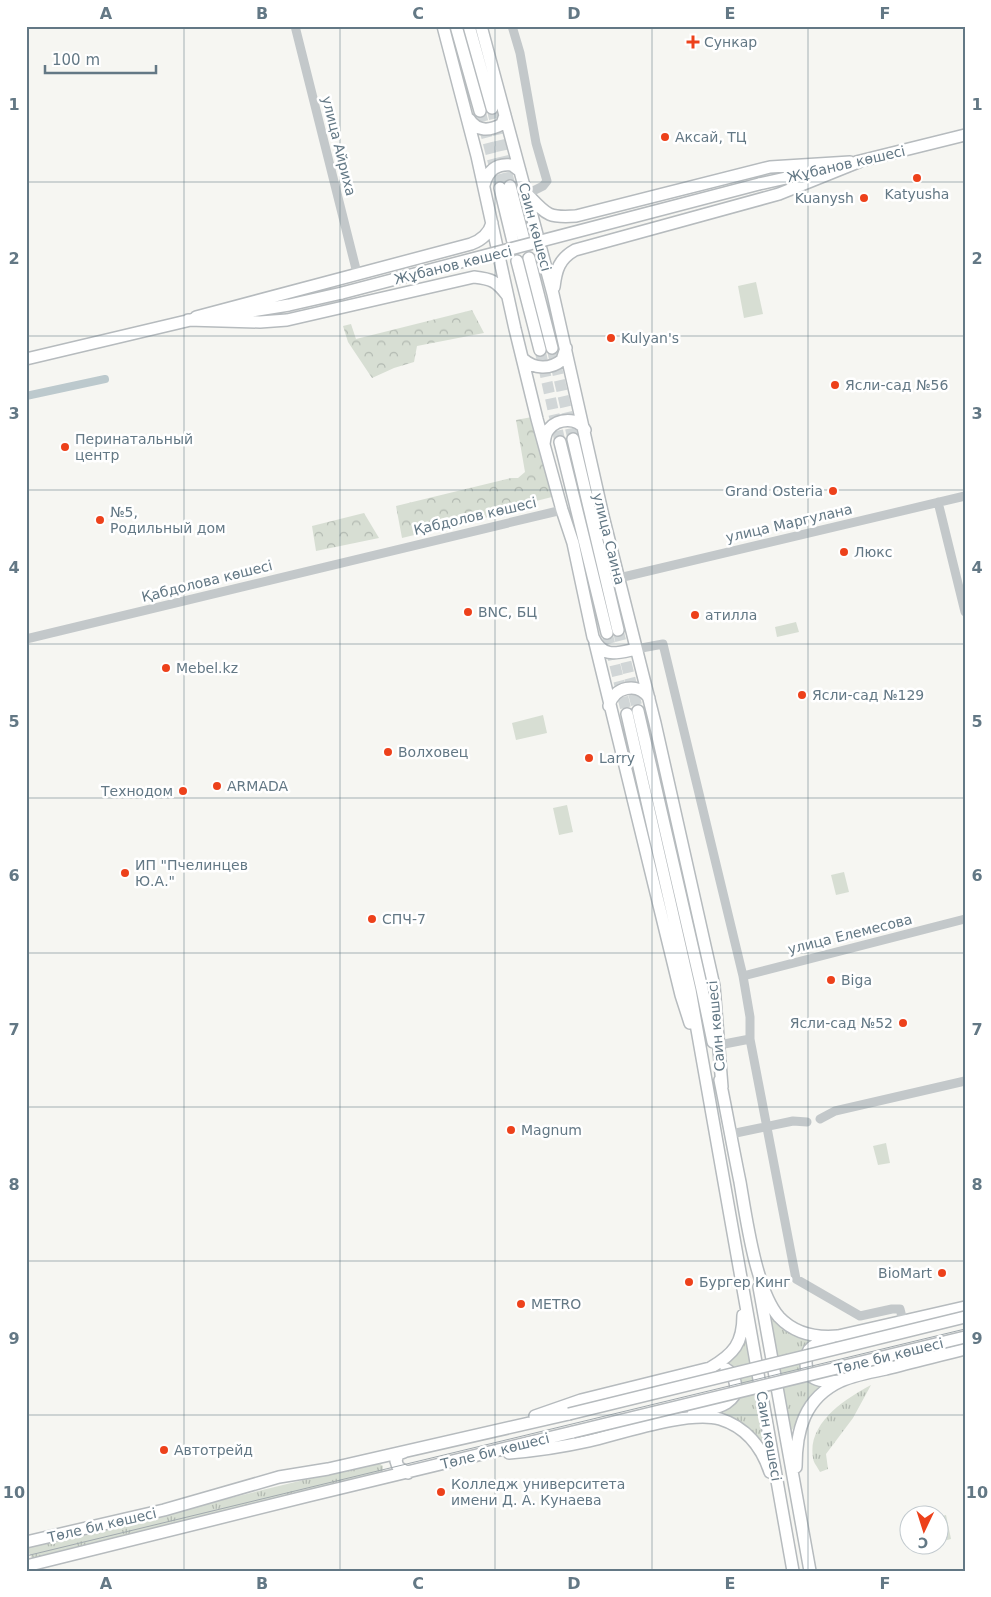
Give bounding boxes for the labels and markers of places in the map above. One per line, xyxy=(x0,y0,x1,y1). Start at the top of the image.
place label: Сункар xyxy=(704,34,757,50)
marker: Сункар xyxy=(686,35,700,49)
place label: Аксай, ТЦ xyxy=(675,129,747,145)
marker: Аксай, ТЦ xyxy=(659,131,671,143)
marker: Katyusha xyxy=(911,172,923,184)
place label: Katyusha xyxy=(885,186,949,202)
place label: Kuanysh xyxy=(795,190,854,206)
marker: Kuanysh xyxy=(858,192,870,204)
place label: Kulyan's xyxy=(621,330,679,346)
marker: Kulyan's xyxy=(605,332,617,344)
place label: Ясли-сад №56 xyxy=(845,377,948,393)
marker: Ясли-сад №56 xyxy=(829,379,841,391)
place label: Перинатальный центр xyxy=(75,431,193,463)
marker: Перинатальный центр xyxy=(59,441,71,453)
place label: Grand Osteria xyxy=(725,483,823,499)
marker: Grand Osteria xyxy=(827,485,839,497)
place label: №5, Родильный дом xyxy=(110,504,226,536)
marker: №5, Родильный дом xyxy=(94,514,106,526)
place label: Люкс xyxy=(854,544,892,560)
marker: Люкс xyxy=(838,546,850,558)
place label: BNC, БЦ xyxy=(478,604,537,620)
marker: BNC, БЦ xyxy=(462,606,474,618)
place label: атилла xyxy=(705,607,757,623)
marker: атилла xyxy=(689,609,701,621)
place label: Mebel.kz xyxy=(176,660,238,676)
marker: Mebel.kz xyxy=(160,662,172,674)
place label: Ясли-сад №129 xyxy=(812,687,924,703)
marker: Ясли-сад №129 xyxy=(796,689,808,701)
place label: Волховец xyxy=(398,744,468,760)
marker: Волховец xyxy=(382,746,394,758)
place label: Larry xyxy=(599,750,635,766)
marker: Larry xyxy=(583,752,595,764)
place label: ARMADA xyxy=(227,778,288,794)
marker: ARMADA xyxy=(211,780,223,792)
place label: Технодом xyxy=(100,783,173,799)
marker: Технодом xyxy=(177,785,189,797)
place label: ИП "Пчелинцев Ю.А." xyxy=(135,857,248,889)
marker: ИП "Пчелинцев Ю.А." xyxy=(119,867,131,879)
place label: СПЧ-7 xyxy=(382,911,426,927)
marker: СПЧ-7 xyxy=(366,913,378,925)
place label: Biga xyxy=(841,972,872,988)
marker: Biga xyxy=(825,974,837,986)
place label: Ясли-сад №52 xyxy=(790,1015,893,1031)
marker: Ясли-сад №52 xyxy=(897,1017,909,1029)
place label: Magnum xyxy=(521,1122,582,1138)
marker: Magnum xyxy=(505,1124,517,1136)
place label: BioMart xyxy=(878,1265,933,1281)
marker: BioMart xyxy=(936,1267,948,1279)
place label: Бургер Кинг xyxy=(699,1274,791,1290)
marker: Бургер Кинг xyxy=(683,1276,695,1288)
place label: METRO xyxy=(531,1296,581,1312)
marker: METRO xyxy=(515,1298,527,1310)
place label: Автотрейд xyxy=(174,1442,253,1458)
marker: Автотрейд xyxy=(158,1444,170,1456)
place label: Колледж университета имени Д. А. Кунаева xyxy=(451,1476,625,1508)
marker: Колледж университета имени Д. А. Кунаева xyxy=(435,1486,447,1498)

